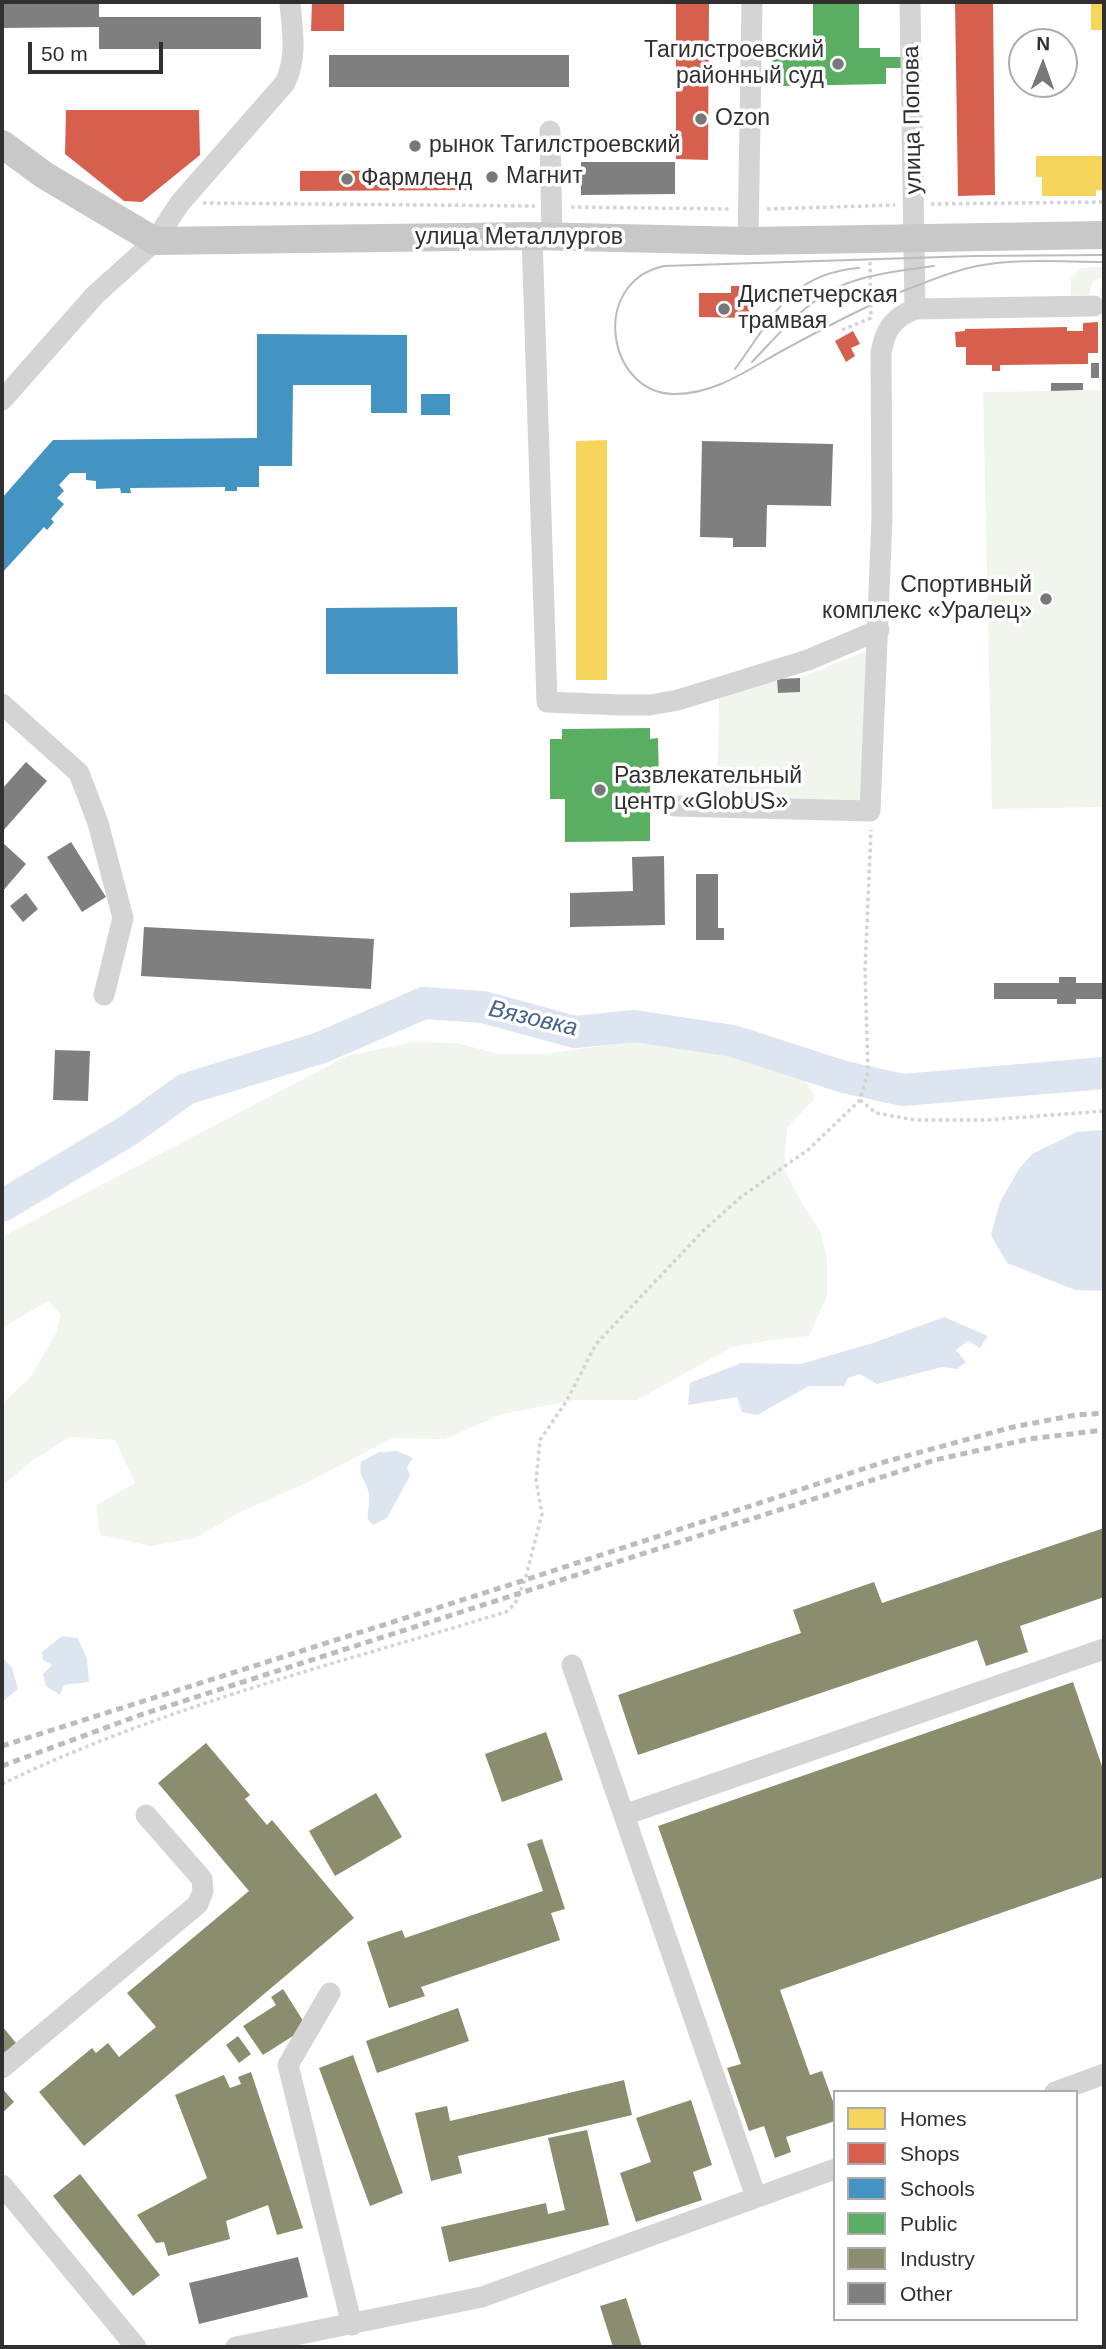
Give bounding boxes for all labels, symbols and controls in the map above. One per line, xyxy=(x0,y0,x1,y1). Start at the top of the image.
scale bar xyxy=(32,28,166,72)
north arrow xyxy=(1008,28,1078,98)
text: N xyxy=(1036,33,1050,54)
place label: Тагилстроевский районный суд xyxy=(644,37,824,91)
text: 50 m xyxy=(41,42,88,65)
street label: улица Попова xyxy=(898,45,928,195)
marker: Тагилстроевский районный суд xyxy=(830,56,846,72)
place label: Ozon xyxy=(715,105,770,133)
marker: Ozon xyxy=(693,111,709,127)
place label: рынок Тагилстроевский xyxy=(429,132,680,160)
marker: рынок Тагилстроевский xyxy=(407,138,423,154)
place label: Магнит xyxy=(506,163,583,191)
place label: Фармленд xyxy=(361,165,472,193)
marker: Магнит xyxy=(484,169,500,185)
marker: Фармленд xyxy=(339,171,355,187)
street label: улица Металлургов xyxy=(415,224,623,252)
place label: Диспетчерская трамвая xyxy=(738,282,898,336)
marker: Диспетчерская трамвая xyxy=(716,301,732,317)
place label: Спортивный комплекс «Уралец» xyxy=(822,572,1032,626)
marker: Спортивный комплекс «Уралец» xyxy=(1038,591,1054,607)
place label: Развлекательный центр «GlobUS» xyxy=(614,763,802,817)
marker: Развлекательный центр «GlobUS» xyxy=(592,782,608,798)
water label: Вязовка xyxy=(486,995,580,1043)
legend xyxy=(833,2090,1078,2321)
text: Homes xyxy=(900,2107,967,2130)
text: Shops xyxy=(900,2142,960,2165)
text: Schools xyxy=(900,2177,975,2200)
text: Public xyxy=(900,2212,957,2235)
text: Industry xyxy=(900,2247,975,2270)
text: Other xyxy=(900,2282,953,2305)

